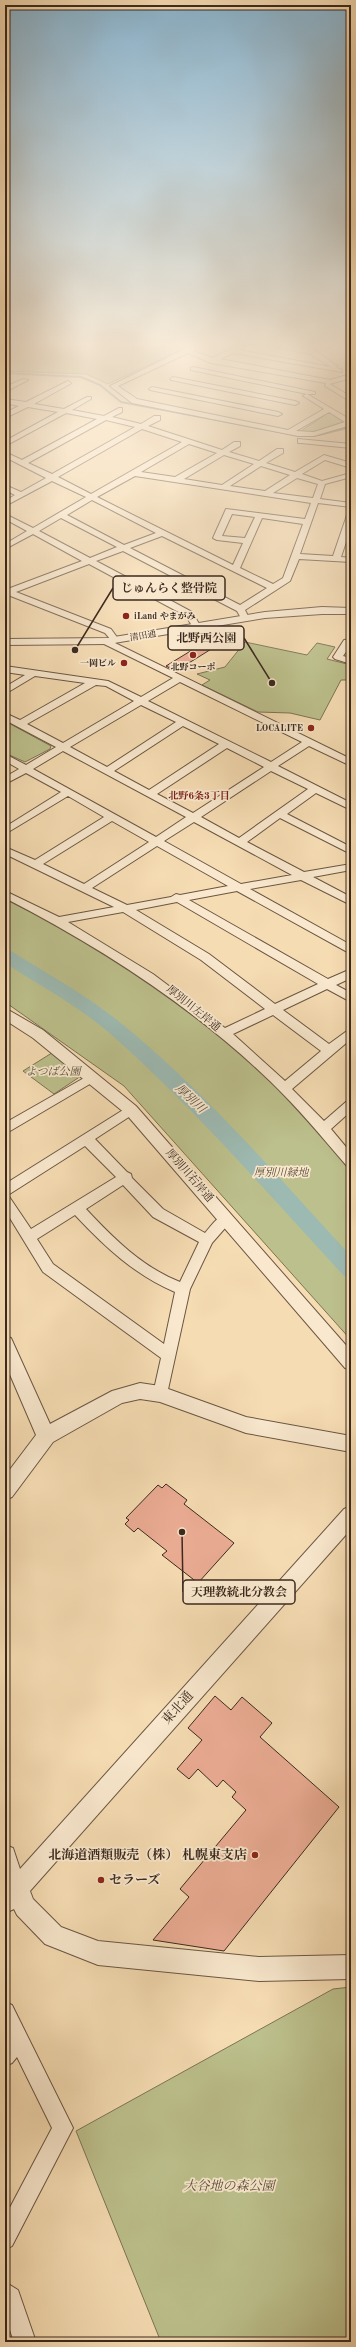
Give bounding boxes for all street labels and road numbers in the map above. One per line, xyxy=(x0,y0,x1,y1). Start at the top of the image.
street label: 清田通 xyxy=(129,628,157,643)
street label: 厚別川左岸通 xyxy=(164,982,223,1034)
street label: 厚別川右岸通 xyxy=(163,1146,216,1205)
street label: 東北通 xyxy=(159,1688,196,1727)

